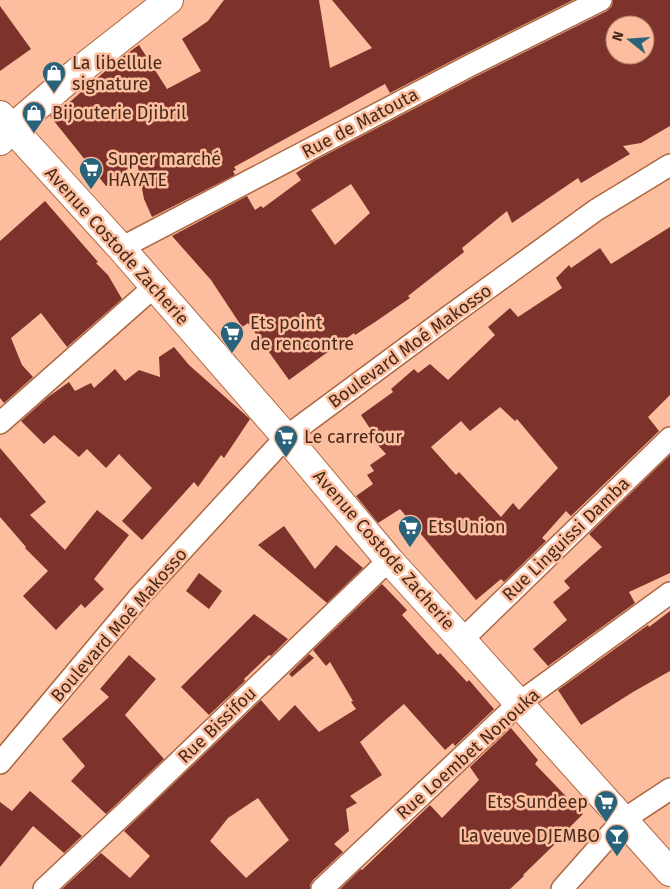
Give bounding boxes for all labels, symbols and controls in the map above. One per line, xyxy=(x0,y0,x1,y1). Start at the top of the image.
north arrow xyxy=(605,15,655,65)
text: N xyxy=(609,29,628,43)
place label: La libellule signature xyxy=(72,52,162,95)
shop icon: La libellule signature xyxy=(41,60,67,94)
street label: Rue de Matouta xyxy=(298,83,422,163)
shop icon: Bijouterie Djibril xyxy=(21,100,47,134)
place label: Bijouterie Djibril xyxy=(52,102,186,124)
place label: Super marché HAYATE xyxy=(108,148,221,191)
supermarket icon: Super marché HAYATE xyxy=(78,156,104,190)
street label: Avenue Costode Zacherie xyxy=(40,162,194,330)
street label: Boulevard Moé Makosso xyxy=(324,279,496,413)
place label: Ets point de rencontre xyxy=(250,312,354,355)
supermarket icon: Ets point de rencontre xyxy=(219,320,245,354)
supermarket icon: Le carrefour xyxy=(273,424,299,458)
place label: Le carrefour xyxy=(304,426,402,448)
street label: Avenue Costode Zacherie xyxy=(308,465,460,635)
street label: Rue Linguissi Damba xyxy=(498,472,634,606)
supermarket icon: Ets Union xyxy=(397,514,423,548)
place label: Ets Union xyxy=(428,516,506,538)
street label: Boulevard Moé Makosso xyxy=(46,544,192,706)
street label: Rue Bissifou xyxy=(173,682,261,768)
street label: Rue Loembet Nonouka xyxy=(392,684,544,824)
supermarket icon: Ets Sundeep xyxy=(593,789,619,823)
place label: Ets Sundeep xyxy=(487,791,588,813)
bar icon: La veuve DJEMBO xyxy=(604,823,630,857)
place label: La veuve DJEMBO xyxy=(460,825,600,847)

